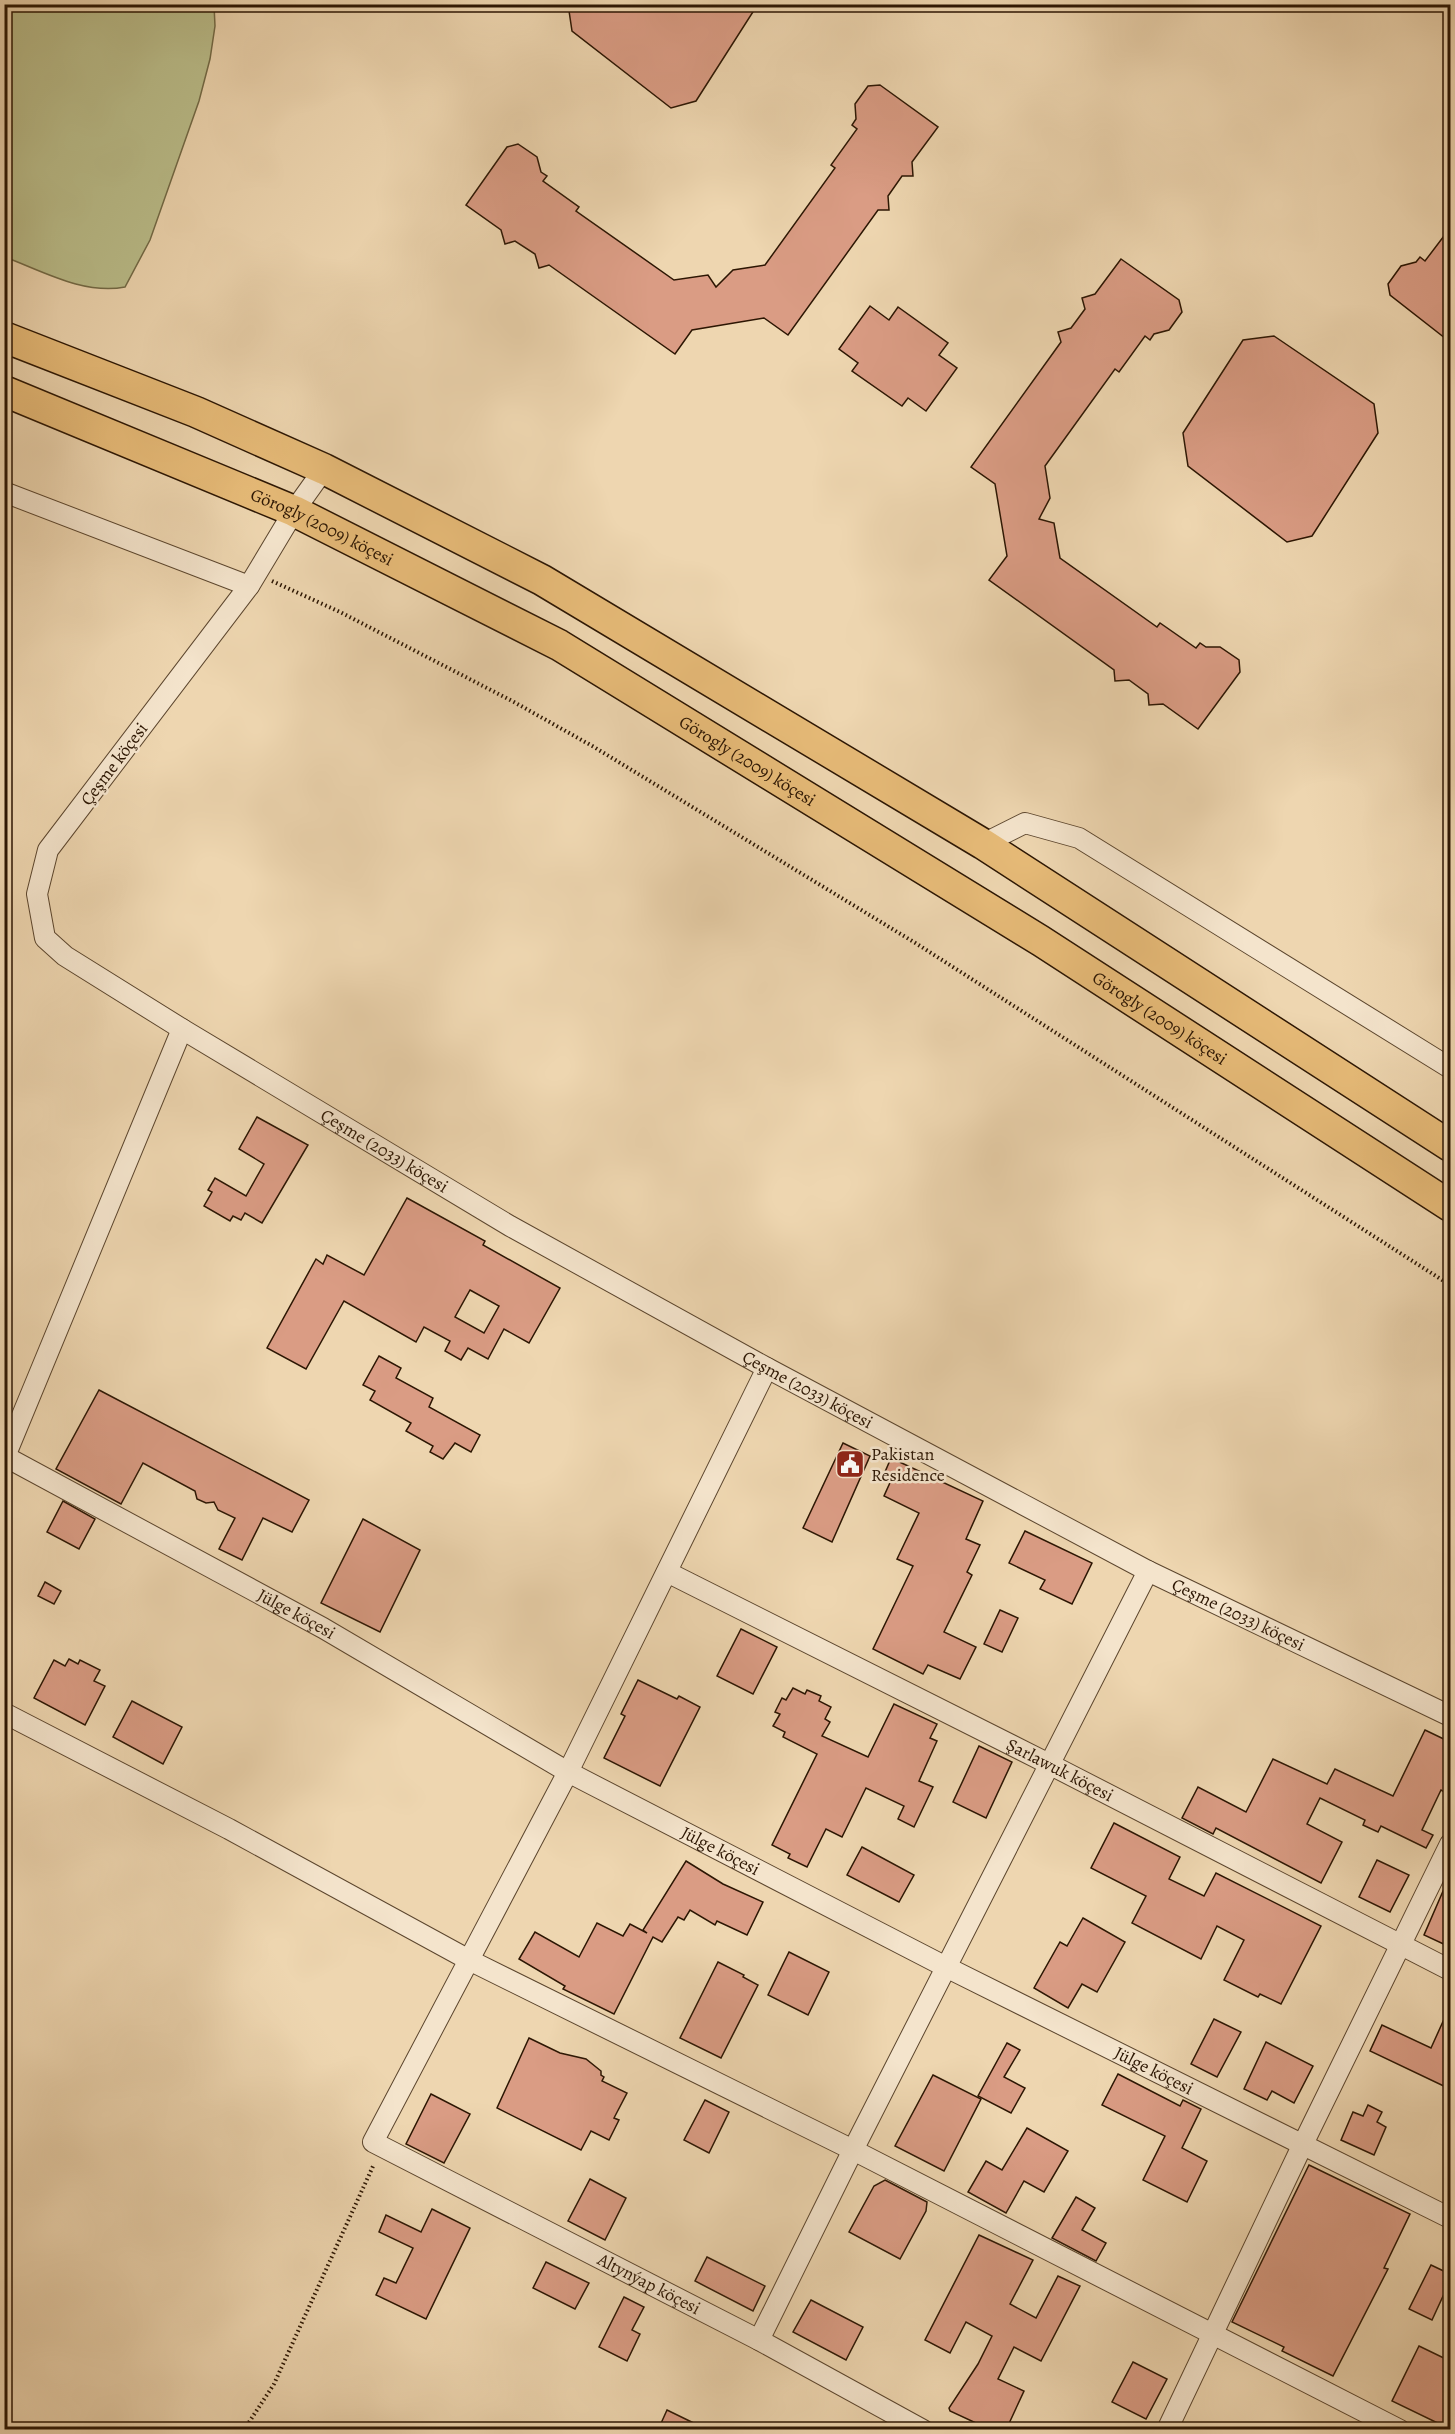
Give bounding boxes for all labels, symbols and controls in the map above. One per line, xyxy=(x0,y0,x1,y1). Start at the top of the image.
street label: Görogly (2009) köçesi xyxy=(247,482,398,571)
street label: Görogly (2009) köçesi xyxy=(675,710,820,812)
street label: Çeşme köçesi xyxy=(75,718,153,810)
street label: Görogly (2009) köçesi xyxy=(1088,965,1232,1071)
street label: Çeşme (2033) köçesi xyxy=(316,1103,453,1198)
street label: Çeşme (2033) köçesi xyxy=(738,1345,877,1434)
place label: Pakistan Residence xyxy=(871,1442,945,1487)
public building icon: Pakistan Residence xyxy=(834,1448,866,1480)
street label: Çeşme (2033) köçesi xyxy=(1168,1572,1309,1657)
street label: Jülge köçesi xyxy=(253,1583,340,1645)
street label: Şarlawuk köçesi xyxy=(1002,1733,1118,1807)
street label: Jülge köçesi xyxy=(677,1820,764,1881)
street label: Jülge köçesi xyxy=(1110,2041,1198,2100)
street label: Altynýap köçesi xyxy=(593,2247,705,2320)

